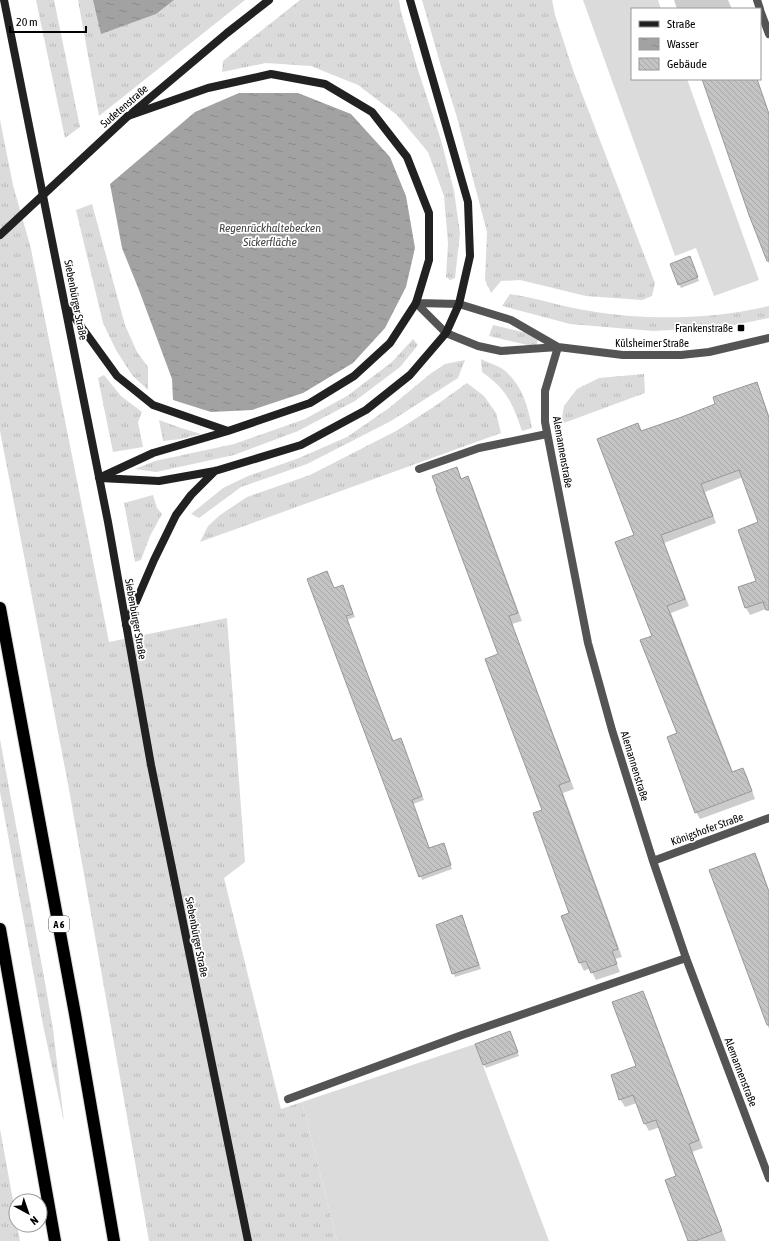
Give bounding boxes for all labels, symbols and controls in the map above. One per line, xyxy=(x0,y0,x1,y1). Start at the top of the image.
scale bar xyxy=(10,8,86,34)
legend xyxy=(631,8,761,80)
text: 20 m xyxy=(16,15,38,29)
text: Straße xyxy=(667,17,695,31)
text: Wasser xyxy=(667,37,699,51)
text: Gebäude xyxy=(667,57,707,71)
street label: Sudetenstraße xyxy=(98,82,150,130)
water label: Regenrückhaltebecken Sickerfläche xyxy=(219,221,321,249)
street label: Siebenbürger Straße xyxy=(62,259,90,341)
place label: Frankenstraße xyxy=(675,322,733,334)
marker: Frankenstraße xyxy=(736,323,746,333)
street label: Külsheimer Straße xyxy=(615,337,689,349)
street label: Alemannenstraße xyxy=(551,415,575,489)
street label: Siebenbürger Straße xyxy=(123,578,149,660)
street label: Alemannenstraße xyxy=(619,730,651,802)
street label: Königshofer Straße xyxy=(669,810,745,848)
street label: Siebenbürger Straße xyxy=(183,896,211,978)
road number: A 6 xyxy=(49,916,69,932)
street label: Alemannenstraße xyxy=(722,1036,760,1108)
north arrow xyxy=(8,1193,48,1233)
text: N xyxy=(28,1214,41,1227)

